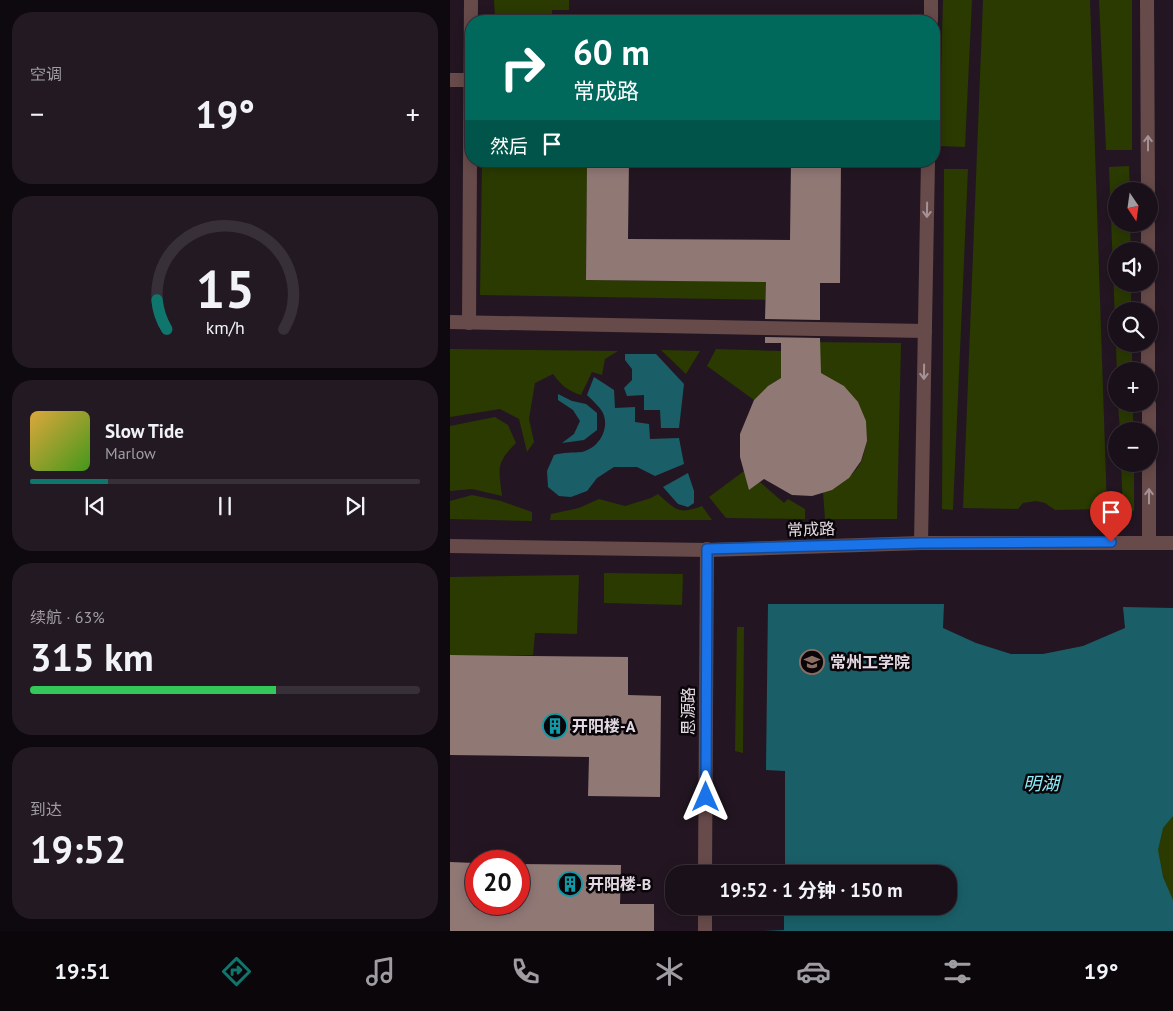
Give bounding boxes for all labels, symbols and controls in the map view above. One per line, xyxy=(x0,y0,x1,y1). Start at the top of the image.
text: 60 m xyxy=(573,29,650,75)
icon: right xyxy=(490,35,555,100)
text: 空调 xyxy=(30,64,62,84)
text: 常成路 xyxy=(573,77,639,105)
text: 19° xyxy=(195,89,255,138)
text: − xyxy=(30,95,44,132)
text: + xyxy=(406,95,420,132)
icon: arrive xyxy=(538,130,566,158)
text: 然后 xyxy=(490,134,528,158)
one-way arrow xyxy=(1143,135,1153,151)
north arrow xyxy=(1108,182,1158,232)
map controls xyxy=(1108,182,1158,472)
one-way arrow xyxy=(922,202,932,218)
button: sound xyxy=(1108,242,1158,292)
text: 15 xyxy=(196,255,254,322)
button: search xyxy=(1108,302,1158,352)
text: km/h xyxy=(205,316,245,339)
button: + xyxy=(1108,362,1158,412)
one-way arrow xyxy=(919,364,929,380)
text: Slow Tide xyxy=(105,419,184,443)
button: − xyxy=(1108,422,1158,472)
text: Marlow xyxy=(105,443,156,463)
one-way arrow xyxy=(1144,488,1154,504)
pin xyxy=(1090,491,1132,542)
icon: previous xyxy=(81,492,109,520)
icon: pause xyxy=(211,492,239,520)
icon: next xyxy=(341,492,369,520)
icon: arrive xyxy=(1097,498,1125,526)
street label: 常成路 xyxy=(787,518,835,540)
text: 续航 · 63% xyxy=(30,607,105,627)
text: 315 km xyxy=(30,632,154,681)
school or university icon: 常州工学院 xyxy=(799,649,825,675)
place label: 常州工学院 xyxy=(830,652,910,672)
street label: 思源路 xyxy=(678,687,698,735)
building icon: 开阳楼-A xyxy=(542,713,568,739)
place label: 开阳楼-A xyxy=(572,716,636,736)
position arrow xyxy=(679,770,731,822)
water label: 明湖 xyxy=(1023,772,1062,795)
text: 到达 xyxy=(30,799,62,819)
text: 19:52 xyxy=(30,824,126,873)
speed limit sign: 20 xyxy=(465,850,530,915)
building icon: 开阳楼-B xyxy=(557,871,583,897)
place label: 开阳楼-B xyxy=(588,874,651,894)
text: 19:52 · 1 分钟 · 150 m xyxy=(719,878,903,902)
icon: directions xyxy=(219,954,254,989)
icon: music xyxy=(363,954,398,989)
icon: phone xyxy=(508,954,543,989)
icon: climate xyxy=(652,954,687,989)
icon: car xyxy=(796,954,831,989)
icon: filters xyxy=(940,954,975,989)
text: 19:51 xyxy=(55,957,110,985)
text: 19° xyxy=(1084,957,1118,985)

